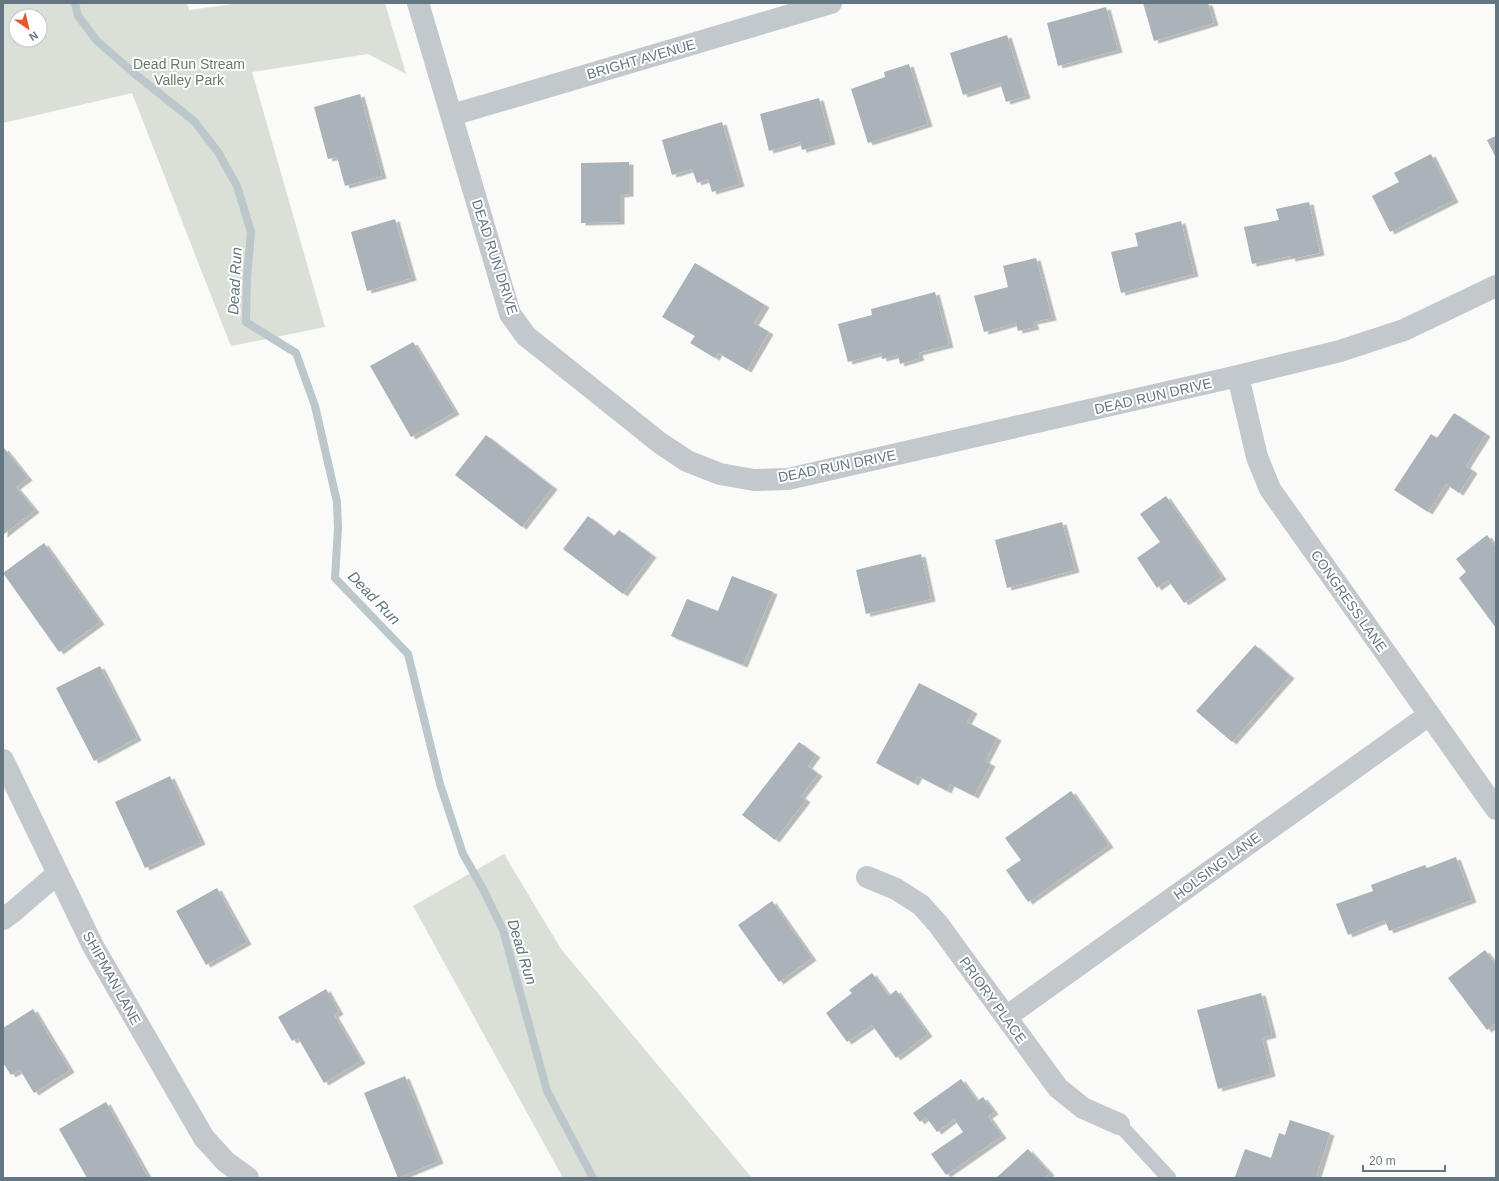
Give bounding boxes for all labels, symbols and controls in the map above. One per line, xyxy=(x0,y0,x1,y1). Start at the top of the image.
north arrow xyxy=(8,8,48,48)
text: N xyxy=(27,29,40,44)
street label: BRIGHT AVENUE xyxy=(585,36,697,82)
park label: Dead Run Stream Valley Park xyxy=(133,56,245,88)
street label: DEAD RUN DRIVE xyxy=(469,198,521,316)
water label: Dead Run xyxy=(224,247,245,315)
street label: DEAD RUN DRIVE xyxy=(1093,375,1213,417)
street label: DEAD RUN DRIVE xyxy=(777,447,897,485)
street label: CONGRESS LANE xyxy=(1308,547,1390,655)
water label: Dead Run xyxy=(345,567,404,628)
street label: HOLSING LANE xyxy=(1170,829,1264,903)
water label: Dead Run xyxy=(504,917,540,987)
street label: SHIPMAN LANE xyxy=(80,929,144,1027)
street label: PRIORY PLACE xyxy=(956,954,1030,1046)
scale bar xyxy=(1363,1147,1445,1173)
text: 20 m xyxy=(1369,1154,1396,1168)

